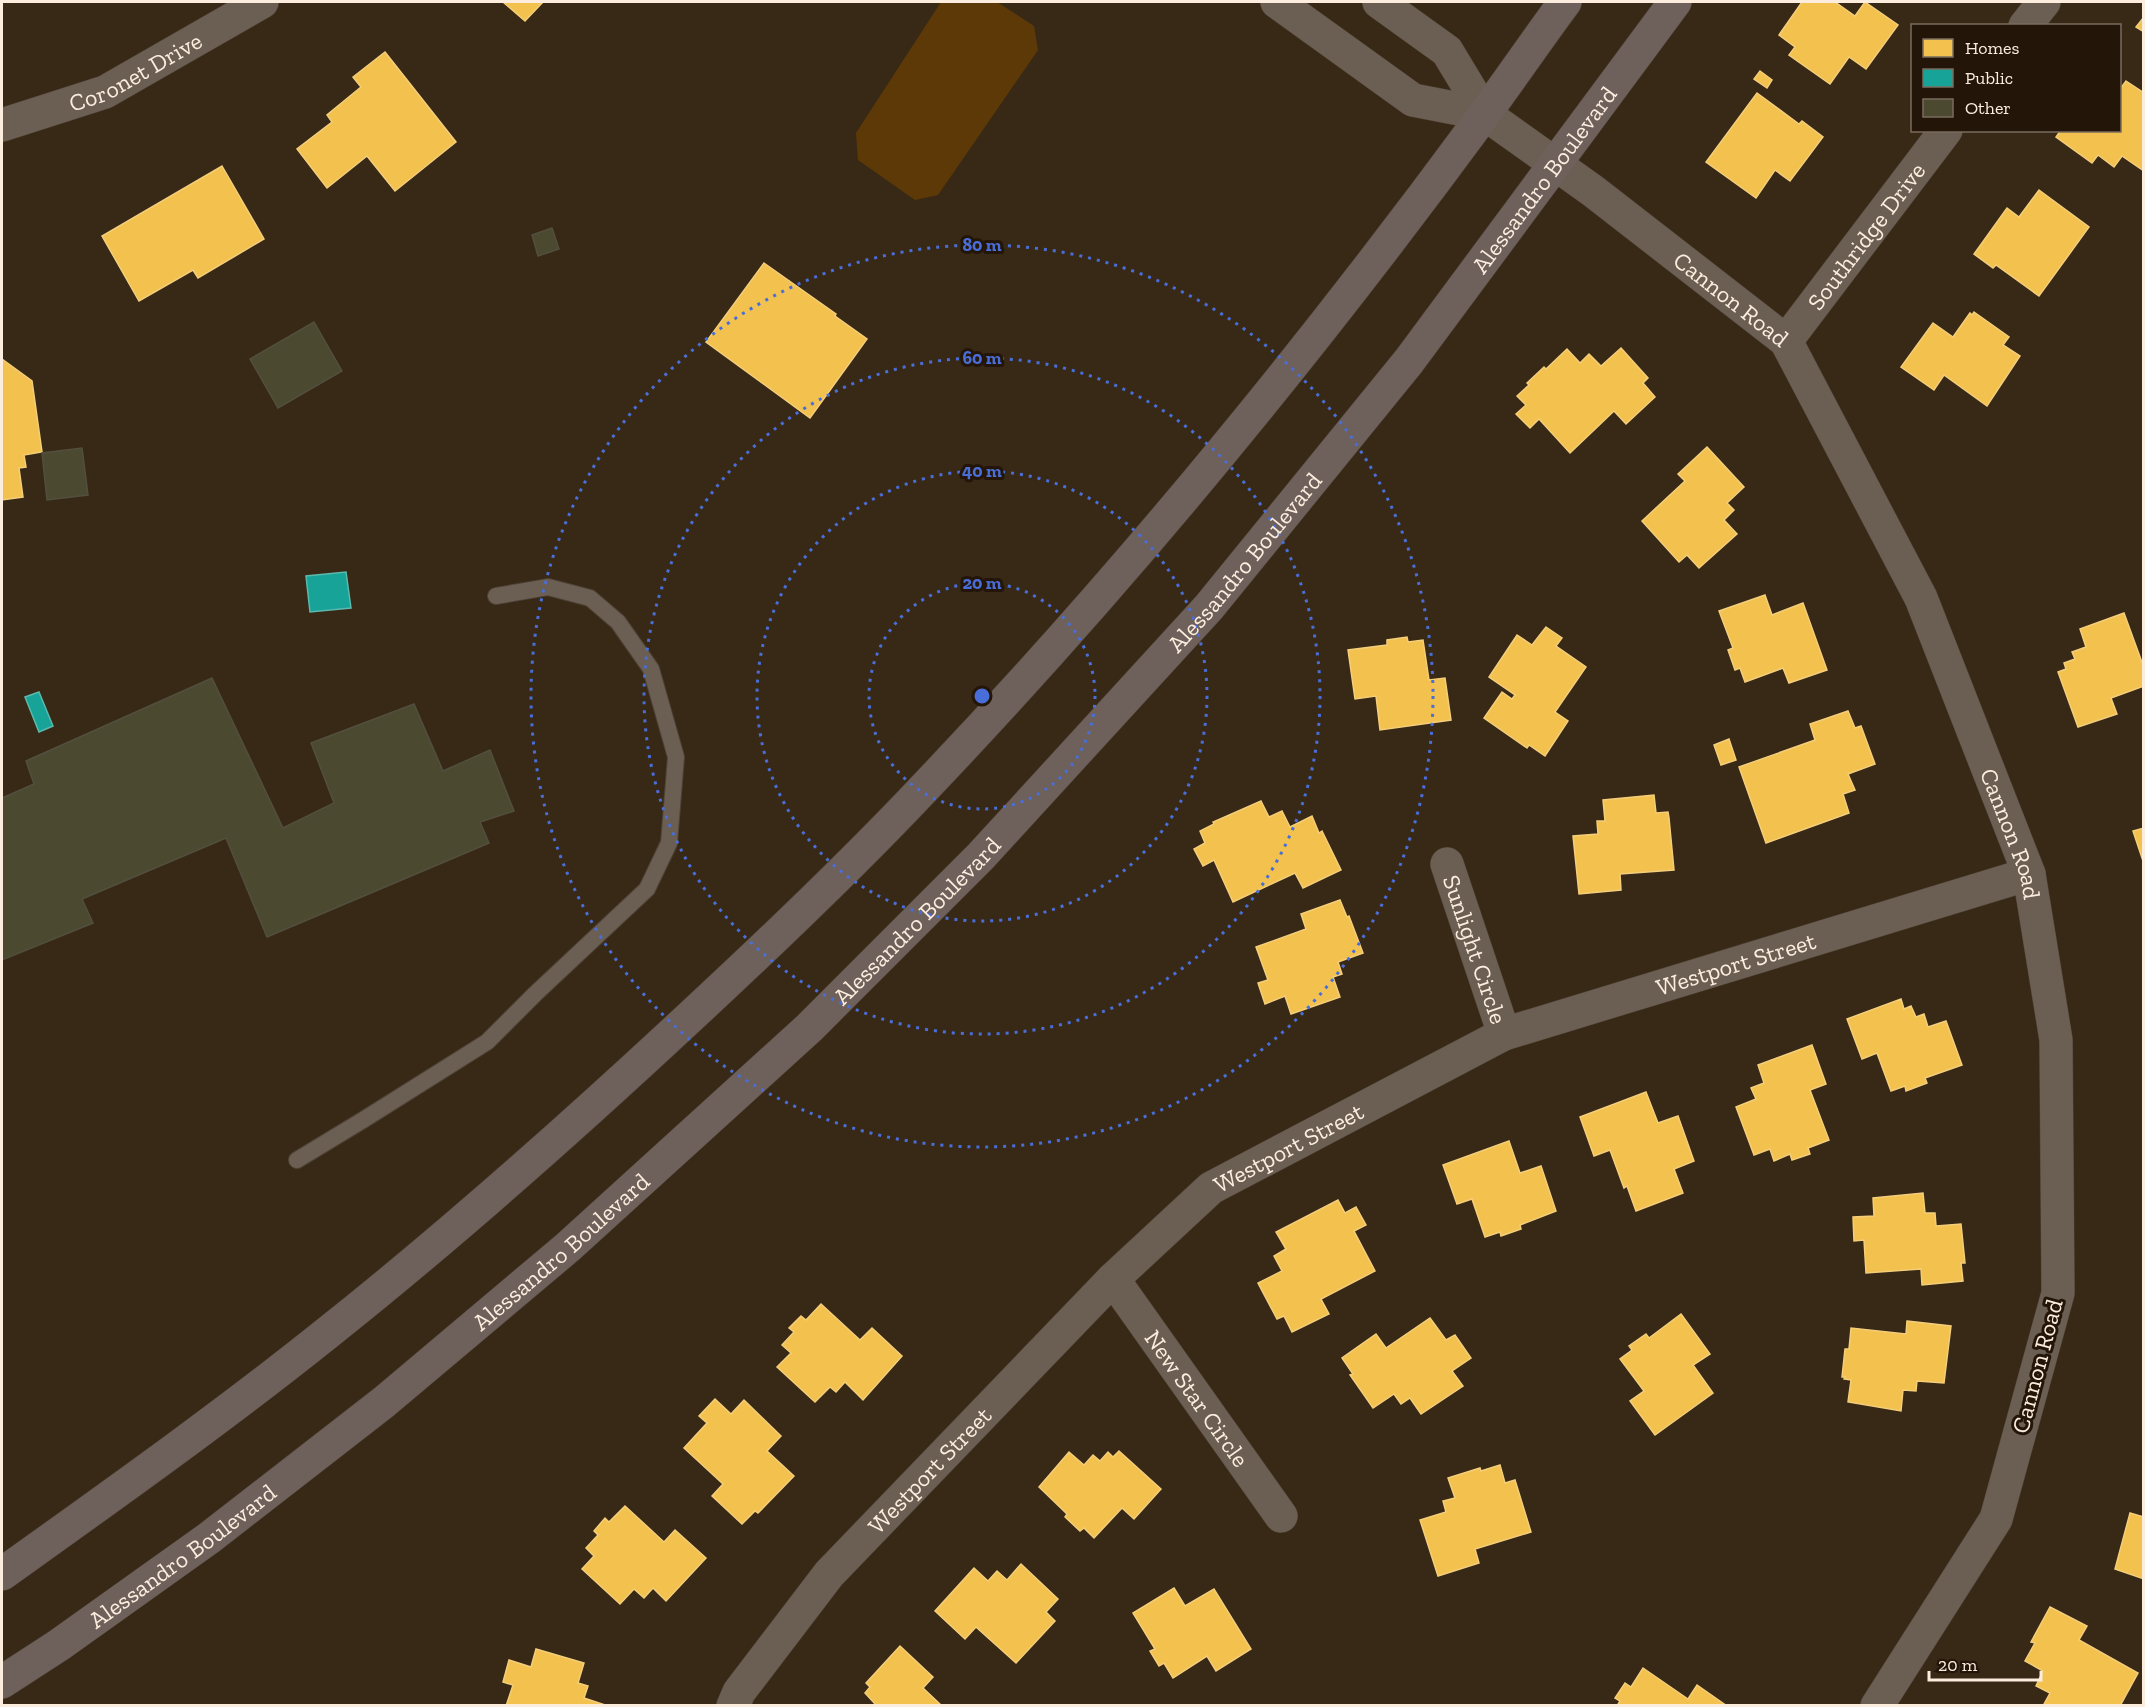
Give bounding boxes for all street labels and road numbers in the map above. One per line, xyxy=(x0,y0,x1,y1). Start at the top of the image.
street label: Coronet Drive xyxy=(65,25,207,117)
street label: Alessandro Boulevard xyxy=(1465,80,1622,279)
street label: Southridge Drive xyxy=(1801,156,1931,315)
street label: Cannon Road xyxy=(1668,245,1795,352)
street label: Alessandro Boulevard xyxy=(1161,466,1327,658)
street label: Cannon Road xyxy=(1974,764,2047,901)
street label: Alessandro Boulevard xyxy=(827,830,1006,1010)
street label: Sunlight Circle xyxy=(1437,871,1514,1028)
street label: Westport Street xyxy=(1652,925,1819,1001)
street label: Westport Street xyxy=(1208,1096,1368,1199)
street label: Alessandro Boulevard xyxy=(466,1166,655,1336)
street label: Cannon Road xyxy=(2005,1296,2069,1436)
street label: New Star Circle xyxy=(1139,1324,1256,1472)
street label: Westport Street xyxy=(861,1400,997,1540)
street label: Alessandro Boulevard xyxy=(83,1477,281,1634)

